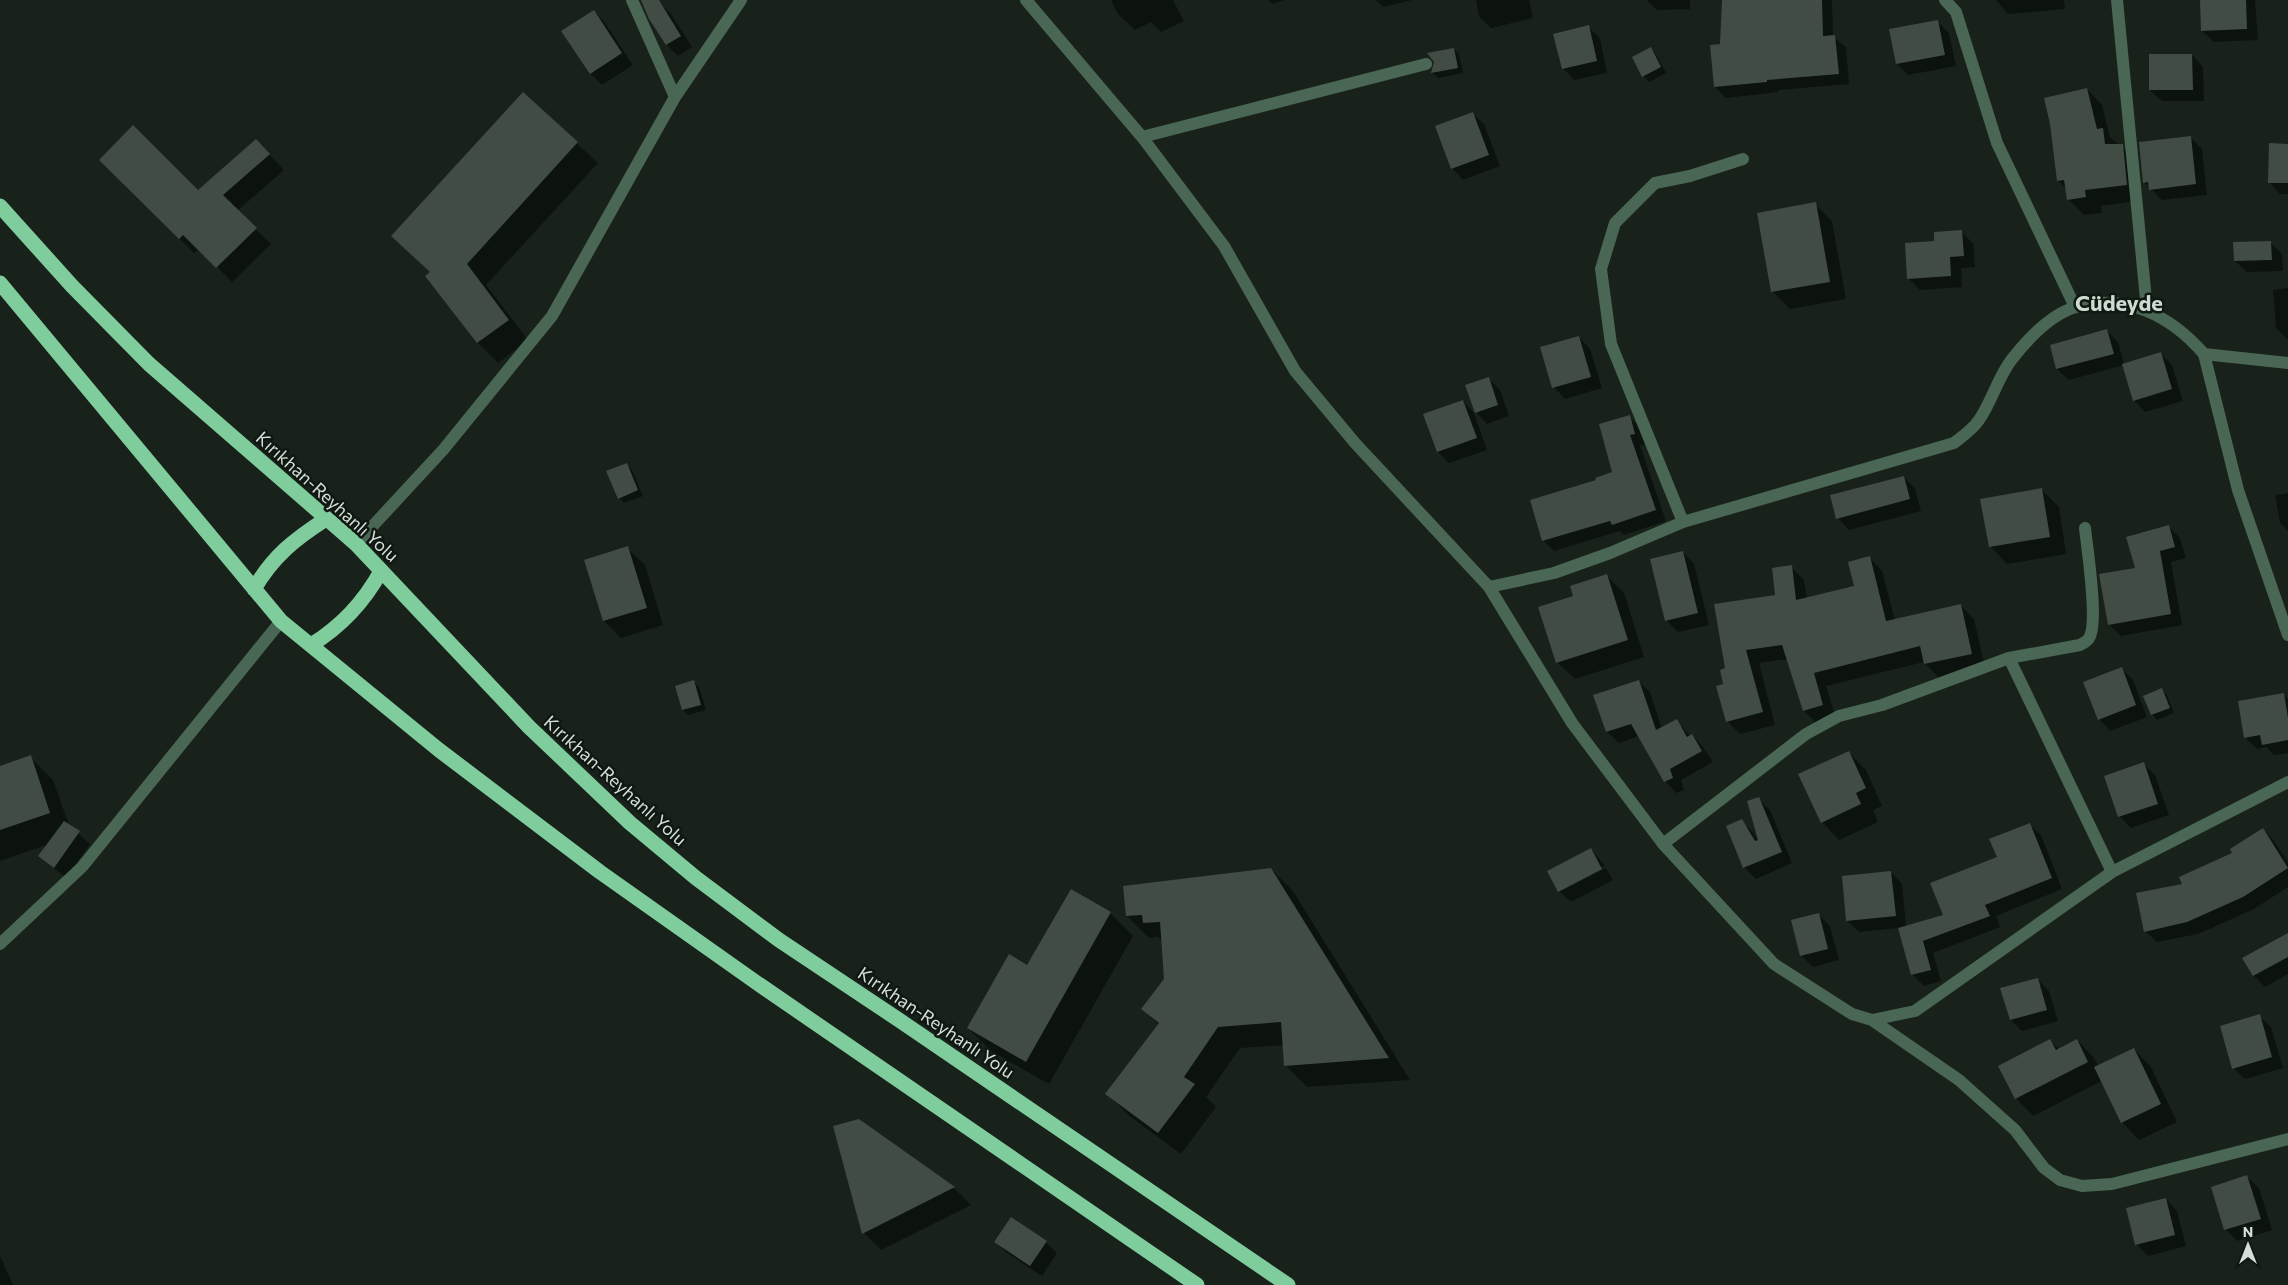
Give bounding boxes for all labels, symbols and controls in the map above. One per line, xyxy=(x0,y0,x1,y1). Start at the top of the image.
district label: Cüdeyde xyxy=(2075,289,2163,316)
street label: Kırıkhan-Reyhanlı Yolu xyxy=(252,426,403,566)
street label: Kırıkhan-Reyhanlı Yolu xyxy=(540,710,691,850)
street label: Kırıkhan-Reyhanlı Yolu xyxy=(854,962,1019,1083)
north arrow xyxy=(2223,1220,2273,1270)
text: N xyxy=(2243,1223,2253,1240)

